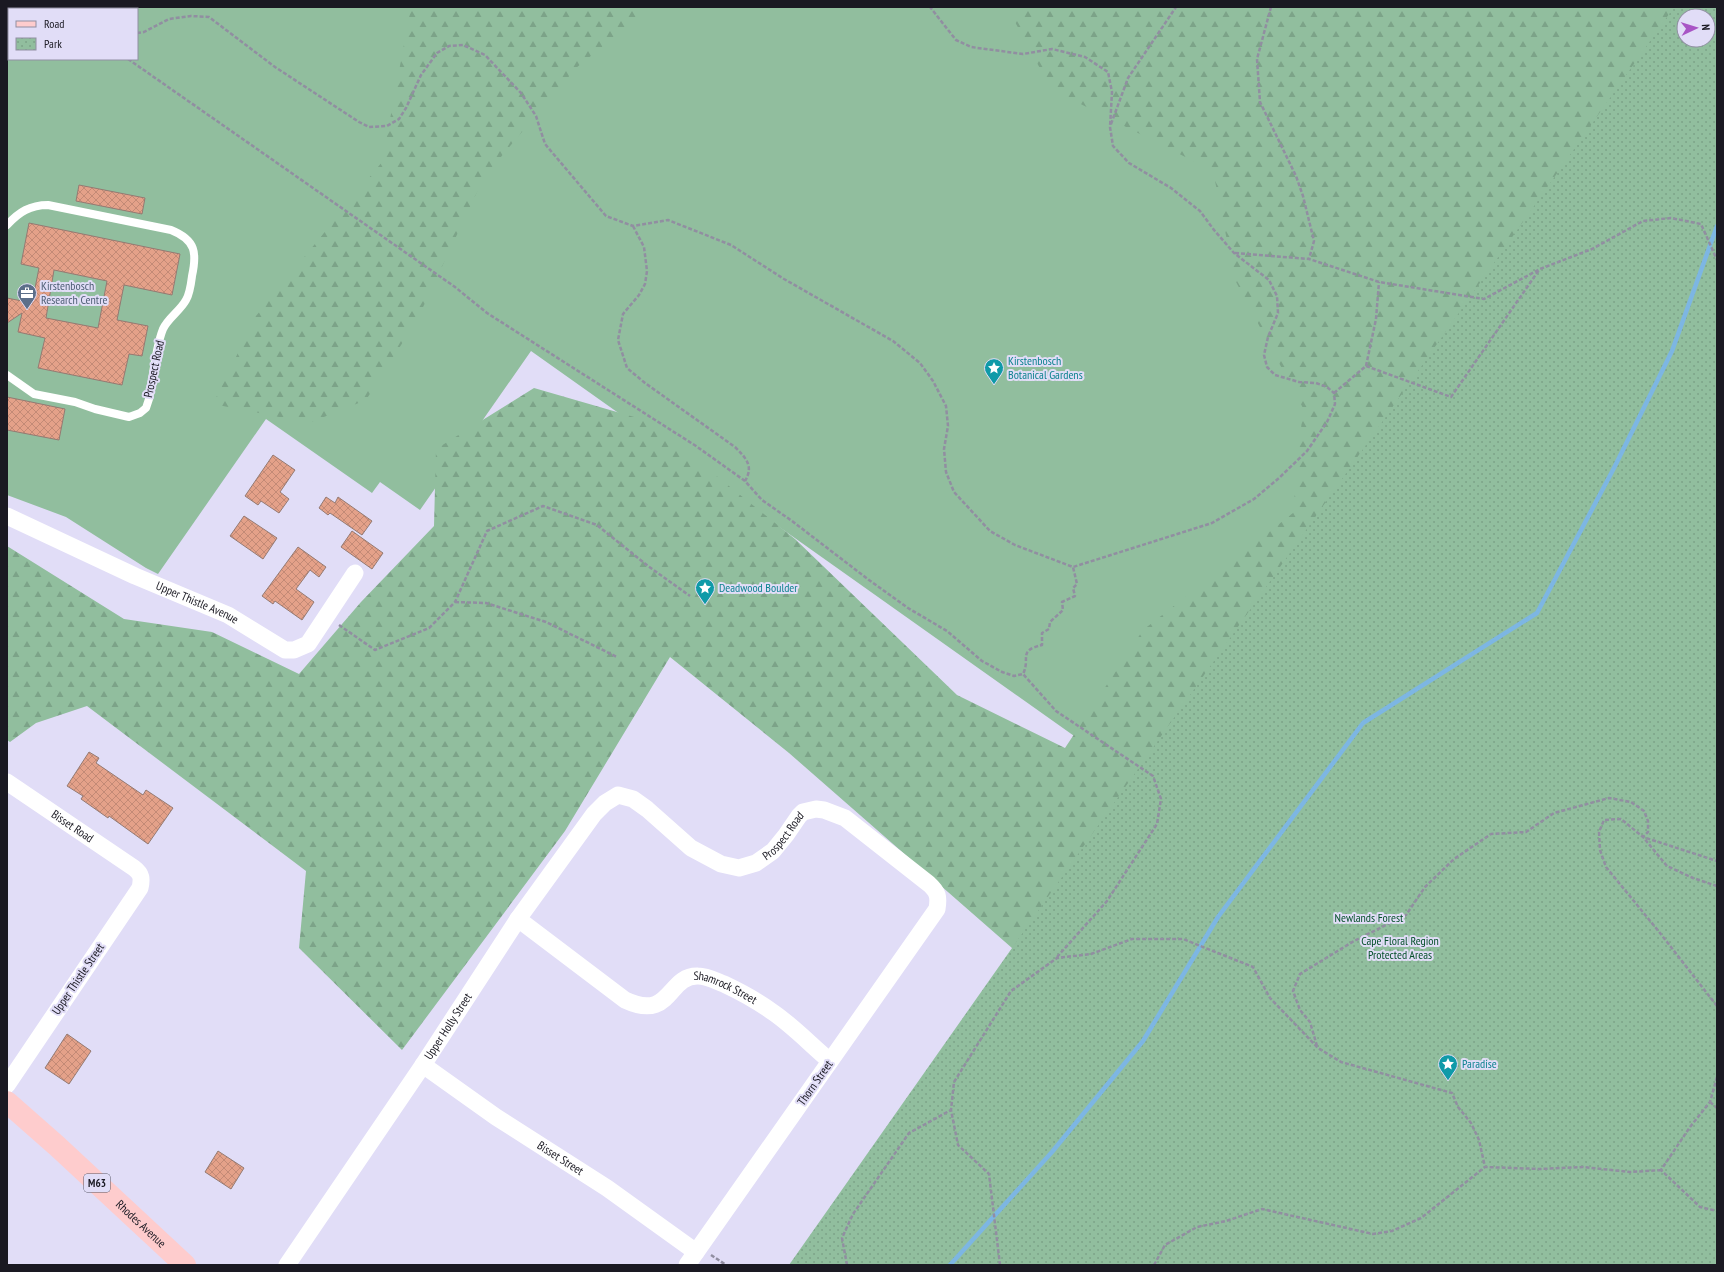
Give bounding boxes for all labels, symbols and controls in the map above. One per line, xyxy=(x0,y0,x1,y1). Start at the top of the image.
legend xyxy=(8,8,138,60)
north arrow xyxy=(1676,8,1716,48)
text: Road xyxy=(44,16,64,31)
text: N xyxy=(1699,24,1713,31)
text: Park xyxy=(44,36,62,51)
place label: Kirstenbosch Research Centre xyxy=(41,278,107,307)
office icon: Kirstenbosch Research Centre xyxy=(16,282,38,310)
street label: Prospect Road xyxy=(140,339,167,399)
place label: Kirstenbosch Botanical Gardens xyxy=(1008,353,1083,382)
place icon: Kirstenbosch Botanical Gardens xyxy=(983,357,1005,385)
place icon: Deadwood Boulder xyxy=(694,577,716,605)
street label: Upper Thistle Avenue xyxy=(154,578,242,627)
place label: Deadwood Boulder xyxy=(719,580,798,595)
street label: Bisset Road xyxy=(49,806,97,845)
street label: Prospect Road xyxy=(759,808,806,863)
park label: Newlands Forest xyxy=(1335,910,1404,925)
park label: Cape Floral Region Protected Areas xyxy=(1361,933,1439,962)
street label: Upper Thistle Street xyxy=(48,940,107,1017)
street label: Shamrock Street xyxy=(693,968,760,1007)
street label: Upper Holly Street xyxy=(421,989,475,1062)
place icon: Paradise xyxy=(1437,1053,1459,1081)
place label: Paradise xyxy=(1462,1056,1497,1071)
street label: Thorn Street xyxy=(794,1057,836,1108)
street label: Bisset Street xyxy=(535,1137,587,1178)
road number: M63 xyxy=(84,1174,110,1192)
street label: Rhodes Avenue xyxy=(113,1197,169,1251)

